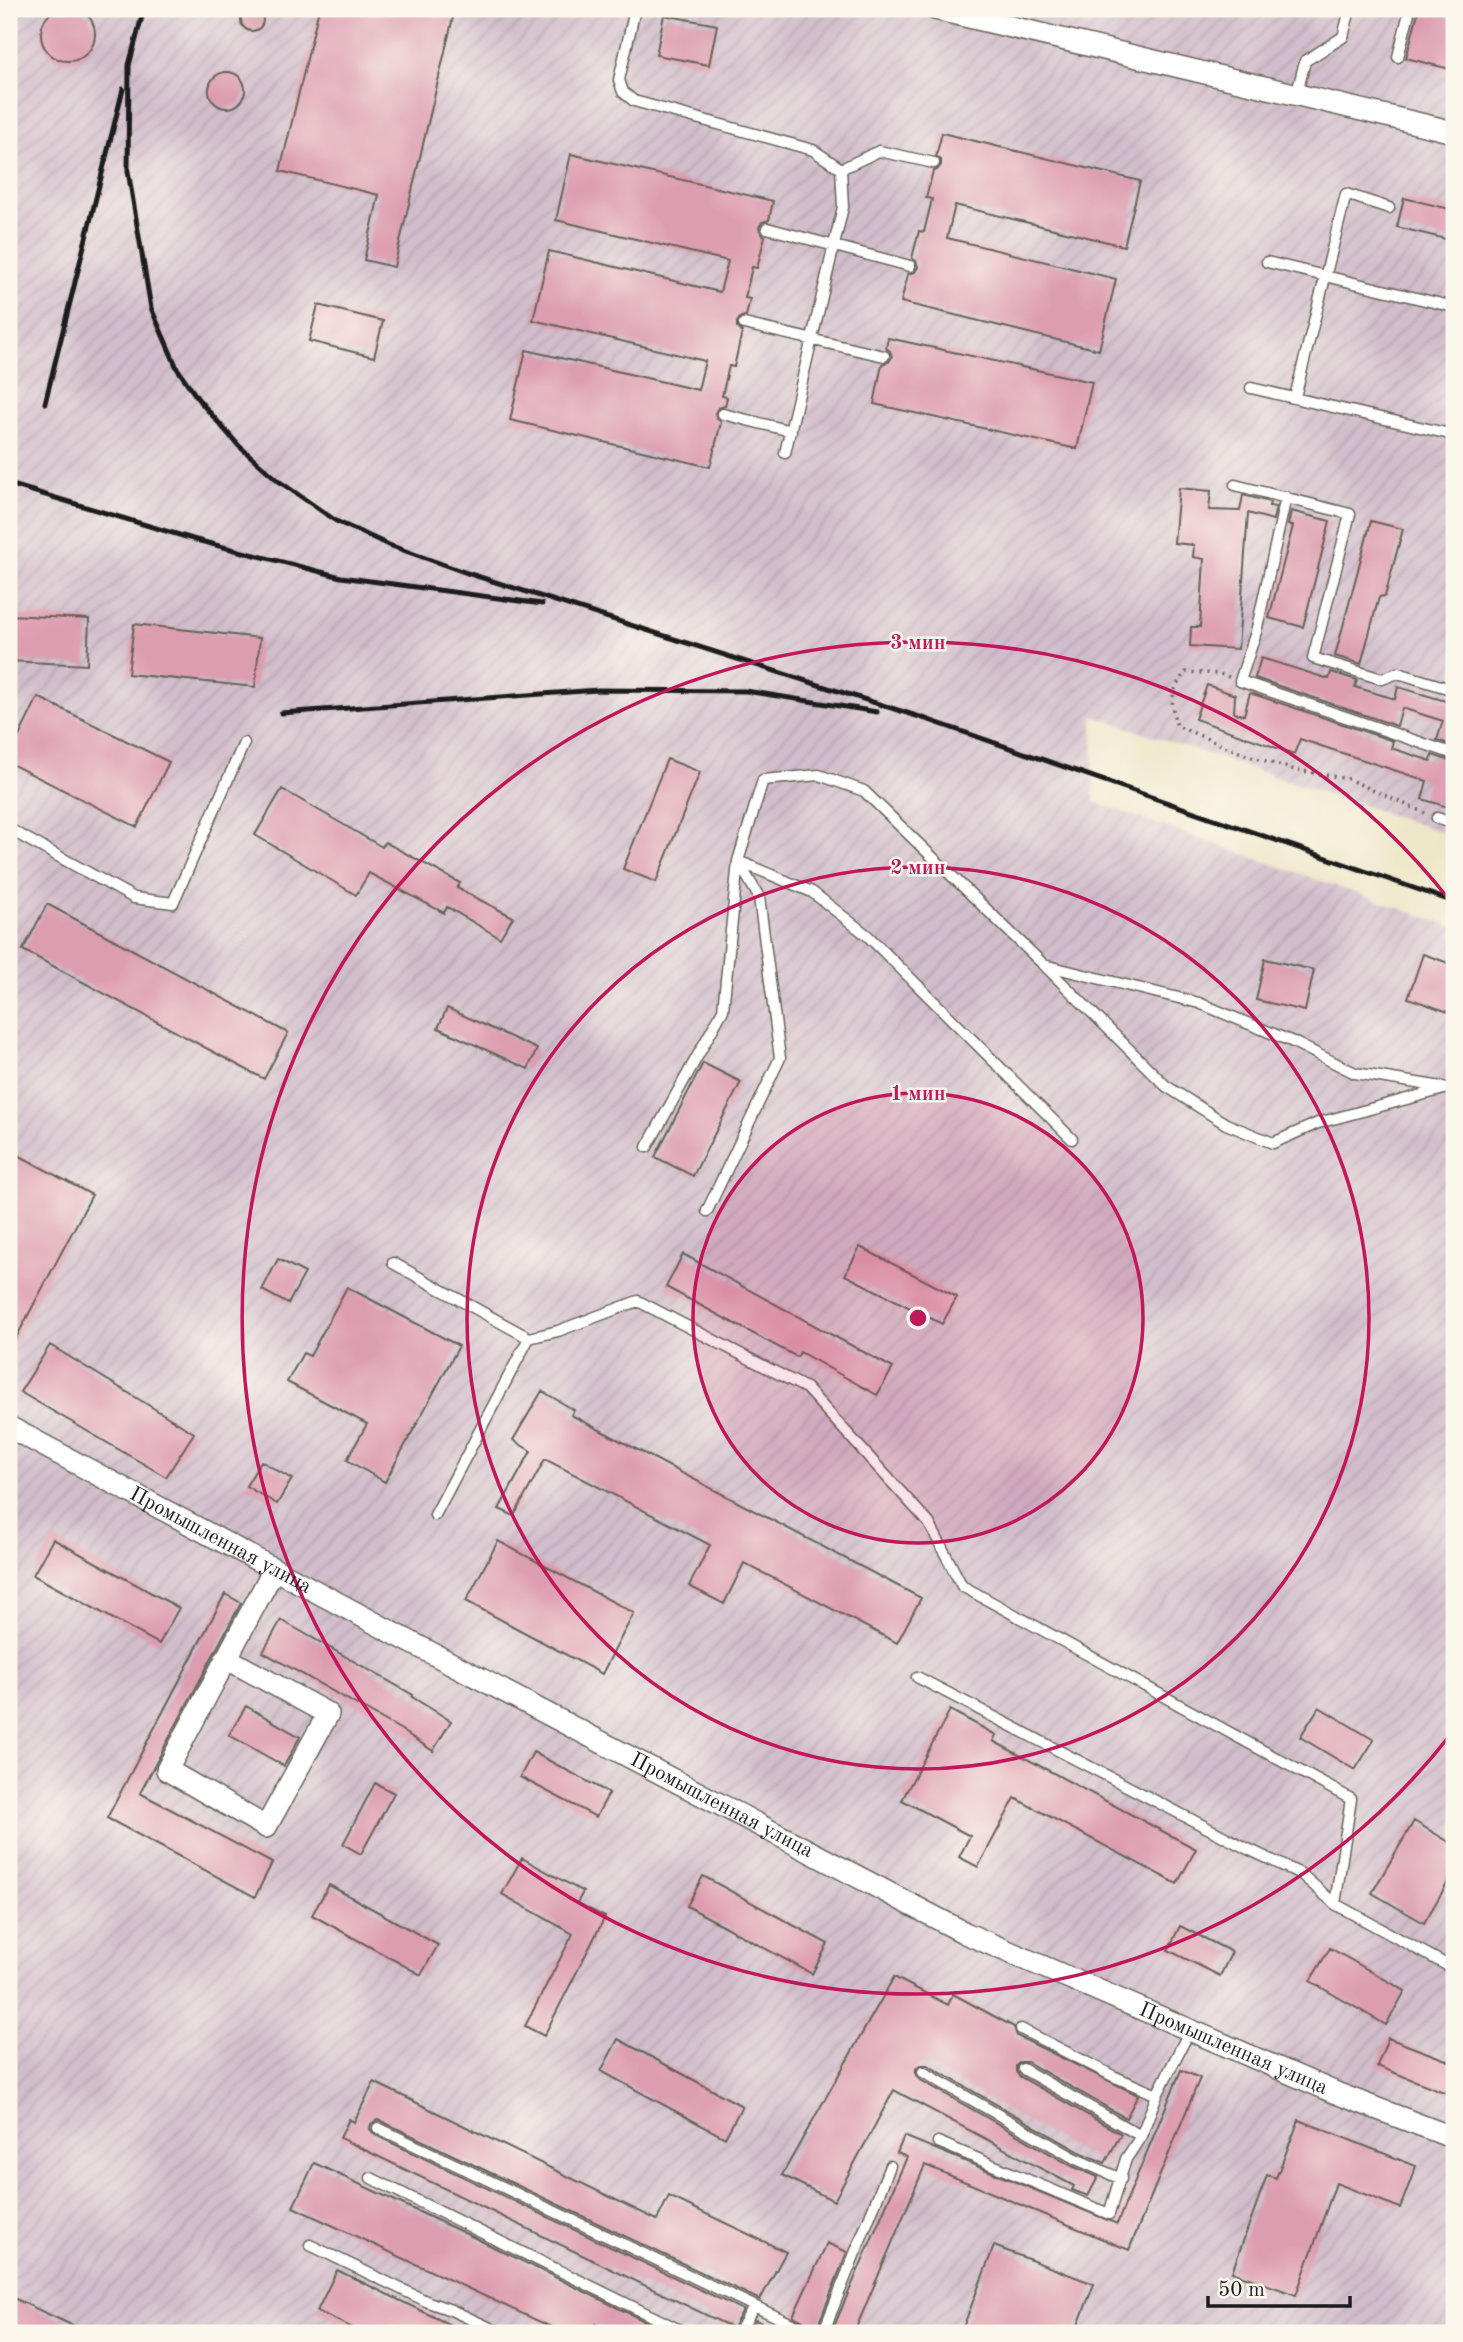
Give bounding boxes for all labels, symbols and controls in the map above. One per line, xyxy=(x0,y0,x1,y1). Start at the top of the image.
text: 3 мин xyxy=(890,633,946,654)
text: 2 мин xyxy=(890,858,946,879)
text: 1 мин xyxy=(890,1084,946,1105)
centre of rings xyxy=(906,1306,930,1330)
street label: Промышленная улица xyxy=(126,1483,315,1598)
street label: Промышленная улица xyxy=(627,1749,817,1862)
street label: Промышленная улица xyxy=(1136,1999,1331,2099)
scale bar xyxy=(1208,2265,1349,2309)
text: 50 m xyxy=(1218,2280,1265,2301)

